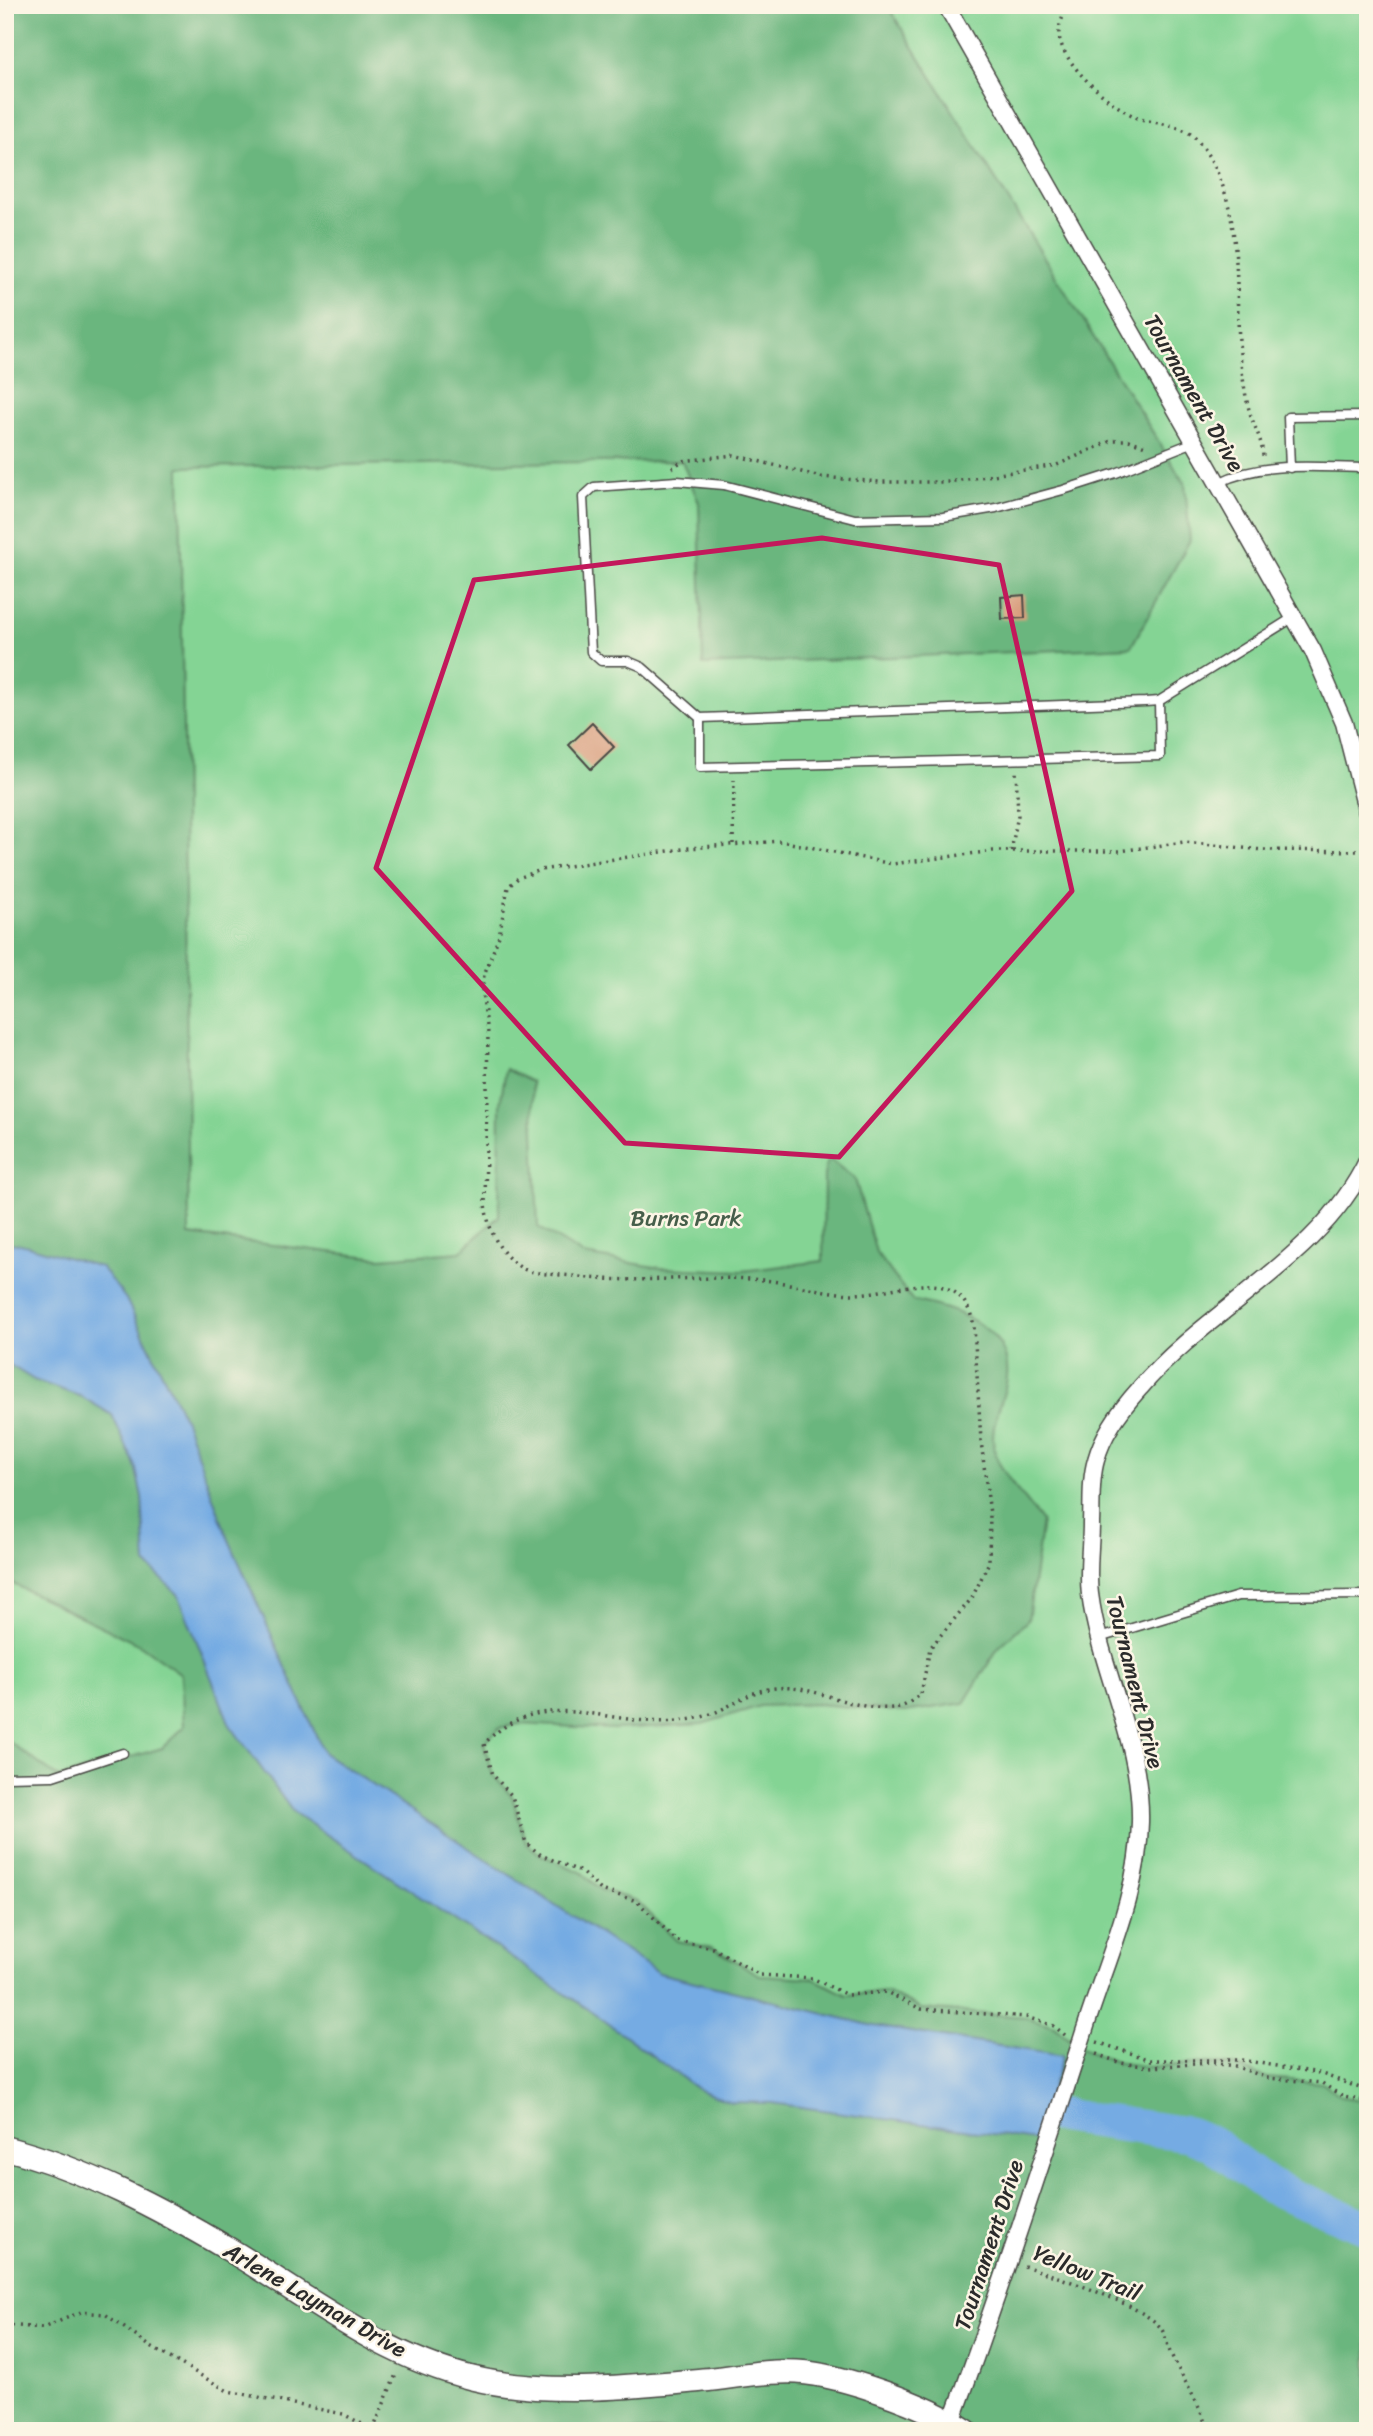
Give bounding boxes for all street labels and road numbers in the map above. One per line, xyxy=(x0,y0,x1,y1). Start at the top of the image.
street label: Tournament Drive xyxy=(1132,306,1256,480)
street label: Tournament Drive xyxy=(1094,1591,1176,1773)
street label: Tournament Drive xyxy=(942,2154,1036,2336)
street label: Arlene Layman Drive xyxy=(215,2230,415,2369)
street label: Yellow Trail xyxy=(1027,2233,1148,2313)

